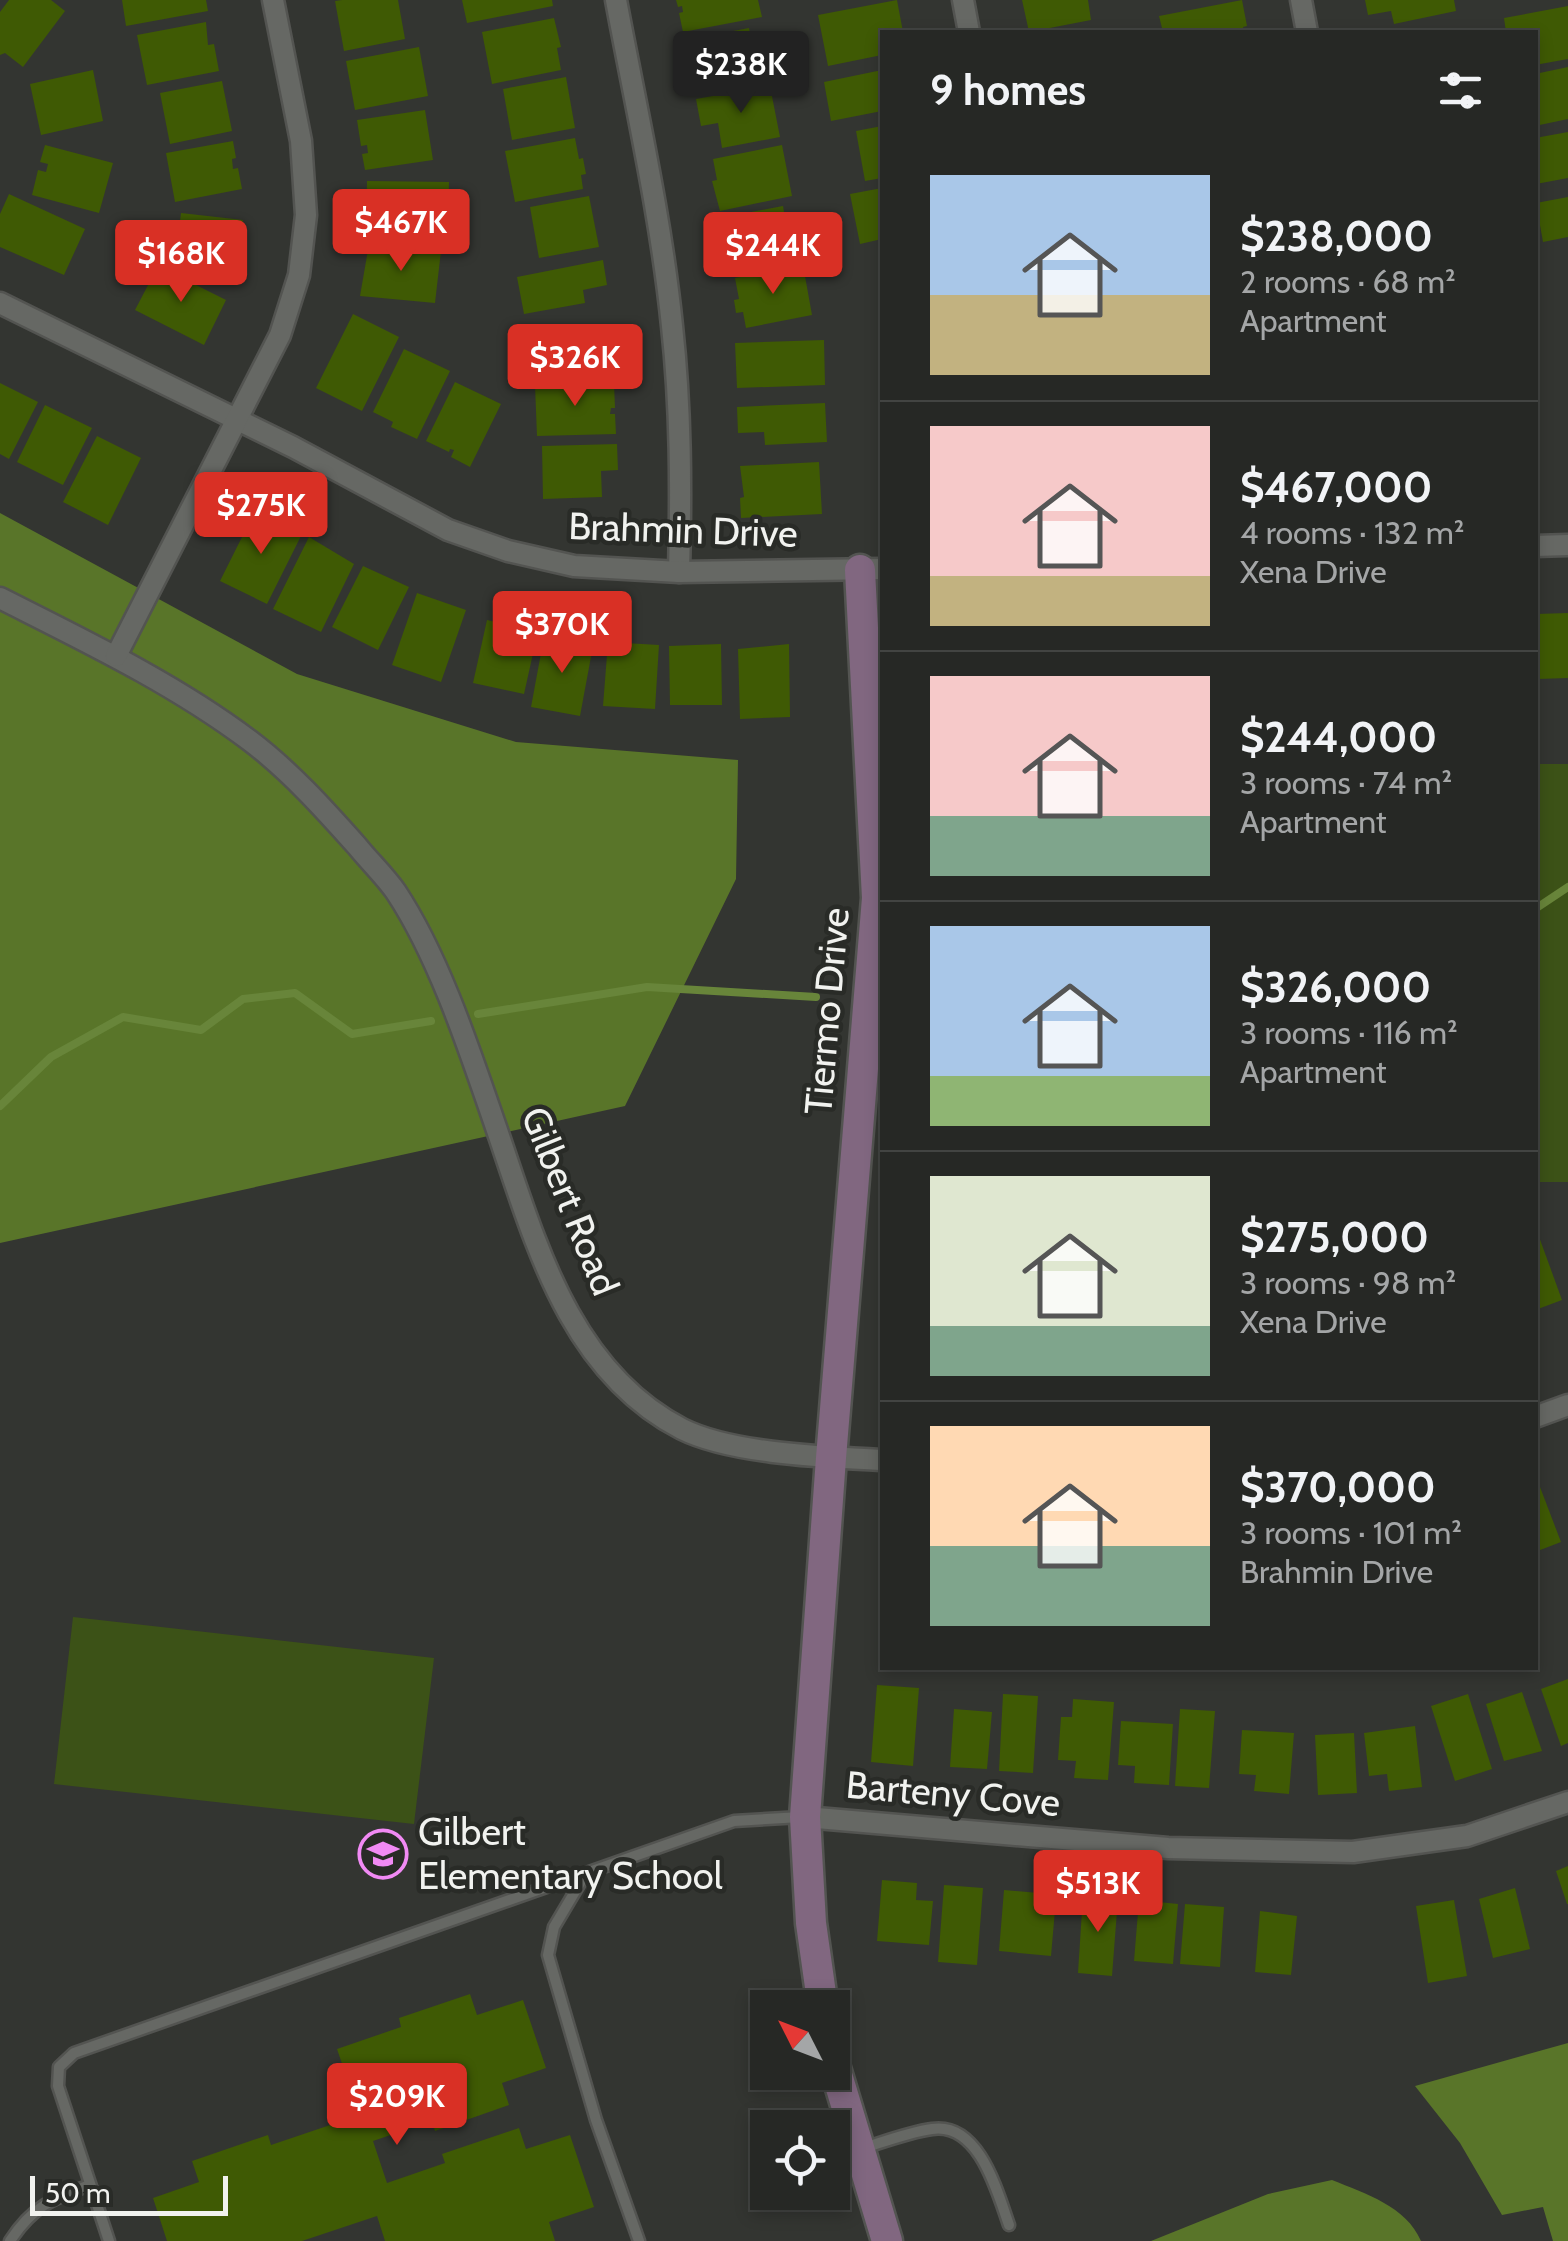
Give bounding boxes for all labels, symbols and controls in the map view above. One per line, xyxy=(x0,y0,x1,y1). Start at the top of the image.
pin: $238K xyxy=(671,31,811,116)
text: $238K xyxy=(695,44,787,83)
icon: filters xyxy=(1433,63,1488,118)
text: 9 homes xyxy=(930,64,1086,116)
pin: $467K xyxy=(331,189,471,274)
text: $467K xyxy=(355,202,447,241)
text: $238,000 xyxy=(1240,210,1433,262)
pin: $244K xyxy=(703,212,843,297)
icon: home xyxy=(1010,215,1130,335)
pin: $168K xyxy=(111,220,251,305)
text: $244K xyxy=(725,225,821,264)
text: $168K xyxy=(137,233,225,272)
text: 2 rooms · 68 m² xyxy=(1240,262,1456,301)
text: Apartment xyxy=(1240,301,1387,340)
pin: $326K xyxy=(505,324,645,409)
text: $326K xyxy=(530,337,620,376)
text: $467,000 xyxy=(1240,461,1432,513)
icon: home xyxy=(1010,466,1130,586)
pin: $275K xyxy=(191,472,331,557)
text: $275K xyxy=(216,485,306,524)
street label: Brahmin Drive xyxy=(568,502,798,557)
text: 4 rooms · 132 m² xyxy=(1240,513,1464,552)
text: Xena Drive xyxy=(1240,552,1387,591)
pin: $370K xyxy=(492,591,632,676)
text: $370K xyxy=(515,604,609,643)
text: $244,000 xyxy=(1240,711,1437,763)
icon: home xyxy=(1010,716,1130,836)
text: 3 rooms · 74 m² xyxy=(1240,763,1452,802)
text: Apartment xyxy=(1240,802,1387,841)
street label: Tiermo Drive xyxy=(794,906,859,1116)
text: $326,000 xyxy=(1240,961,1431,1013)
icon: home xyxy=(1010,966,1130,1086)
text: 3 rooms · 116 m² xyxy=(1240,1013,1458,1052)
text: Apartment xyxy=(1240,1052,1387,1091)
street label: Gilbert Road xyxy=(511,1100,629,1302)
text: $275,000 xyxy=(1240,1211,1429,1263)
icon: home xyxy=(1010,1216,1130,1336)
text: 3 rooms · 98 m² xyxy=(1240,1263,1456,1302)
text: Xena Drive xyxy=(1240,1302,1387,1341)
text: $370,000 xyxy=(1240,1461,1436,1513)
icon: home xyxy=(1010,1466,1130,1586)
text: 3 rooms · 101 m² xyxy=(1240,1513,1462,1552)
text: Brahmin Drive xyxy=(1240,1552,1433,1591)
street label: Barteny Cove xyxy=(844,1761,1062,1826)
place label: Gilbert Elementary School xyxy=(418,1808,723,1899)
school or university icon: Gilbert Elementary School xyxy=(357,1828,409,1880)
pin: $513K xyxy=(1028,1850,1168,1935)
text: $513K xyxy=(1056,1863,1140,1902)
north arrow xyxy=(750,1990,850,2090)
map controls xyxy=(750,1990,850,2210)
pin: $209K xyxy=(327,2063,467,2148)
text: $209K xyxy=(349,2076,445,2115)
button: locate xyxy=(750,2110,850,2210)
scale bar xyxy=(30,2171,228,2216)
text: 50 m xyxy=(45,2176,111,2210)

